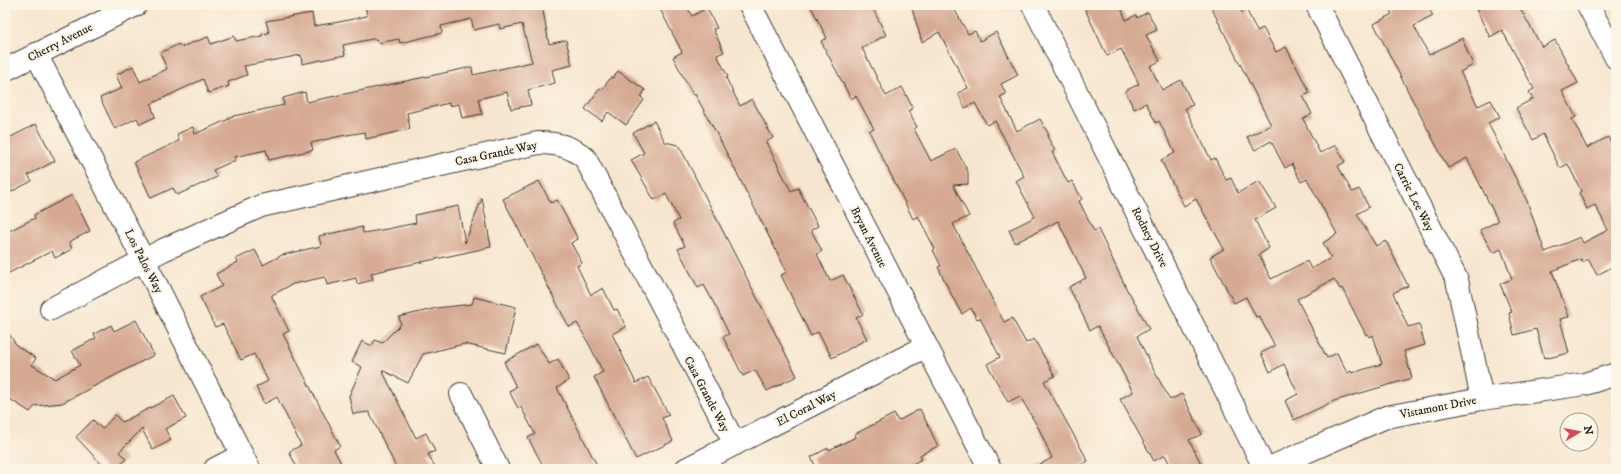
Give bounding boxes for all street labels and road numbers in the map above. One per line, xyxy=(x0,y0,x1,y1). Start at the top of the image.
street label: Cherry Avenue xyxy=(25,20,95,65)
street label: Casa Grande Way xyxy=(454,137,539,170)
street label: Carrie Lee Way xyxy=(1390,160,1437,234)
street label: Bryan Avenue xyxy=(847,204,890,270)
street label: Rodney Drive xyxy=(1128,204,1171,270)
street label: Los Palos Way xyxy=(121,227,166,296)
street label: Casa Grande Way xyxy=(680,354,733,435)
street label: El Coral Way xyxy=(774,387,839,430)
street label: Vistamont Drive xyxy=(1398,393,1478,422)

